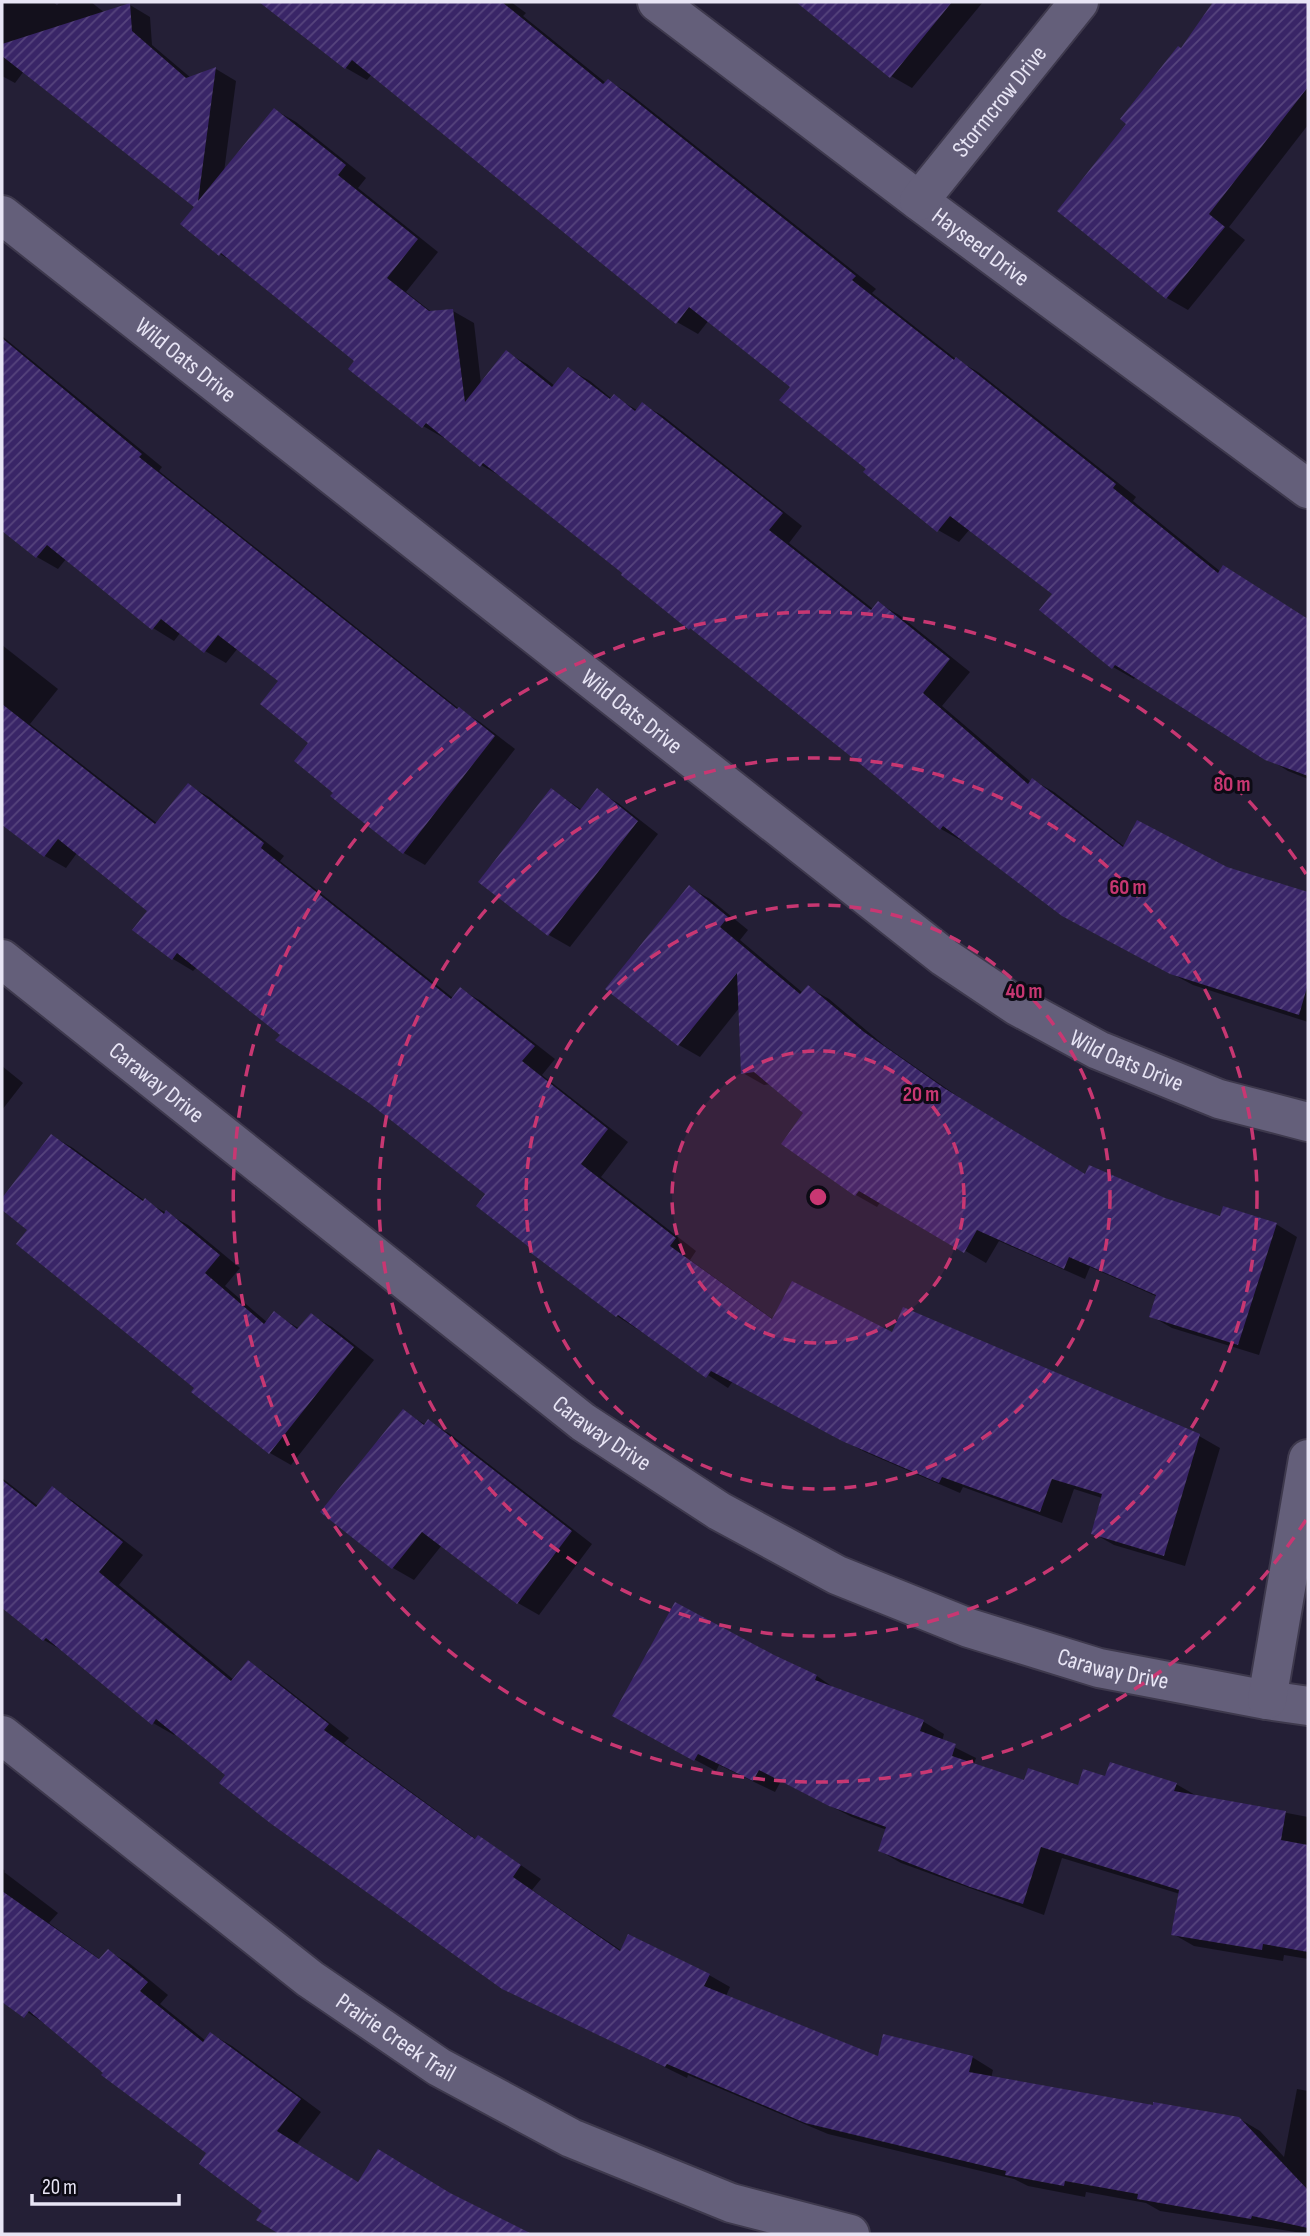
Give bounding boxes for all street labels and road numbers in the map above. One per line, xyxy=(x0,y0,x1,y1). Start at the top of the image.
street label: Stormcrow Drive xyxy=(946,40,1053,163)
street label: Hayseed Drive xyxy=(926,202,1035,293)
street label: Wild Oats Drive xyxy=(129,311,242,409)
street label: Wild Oats Drive xyxy=(575,663,688,760)
street label: Wild Oats Drive xyxy=(1065,1024,1188,1098)
street label: Caraway Drive xyxy=(103,1036,210,1129)
street label: Caraway Drive xyxy=(547,1389,657,1478)
street label: Caraway Drive xyxy=(1054,1642,1171,1696)
street label: Prairie Creek Trail xyxy=(330,1987,461,2088)

